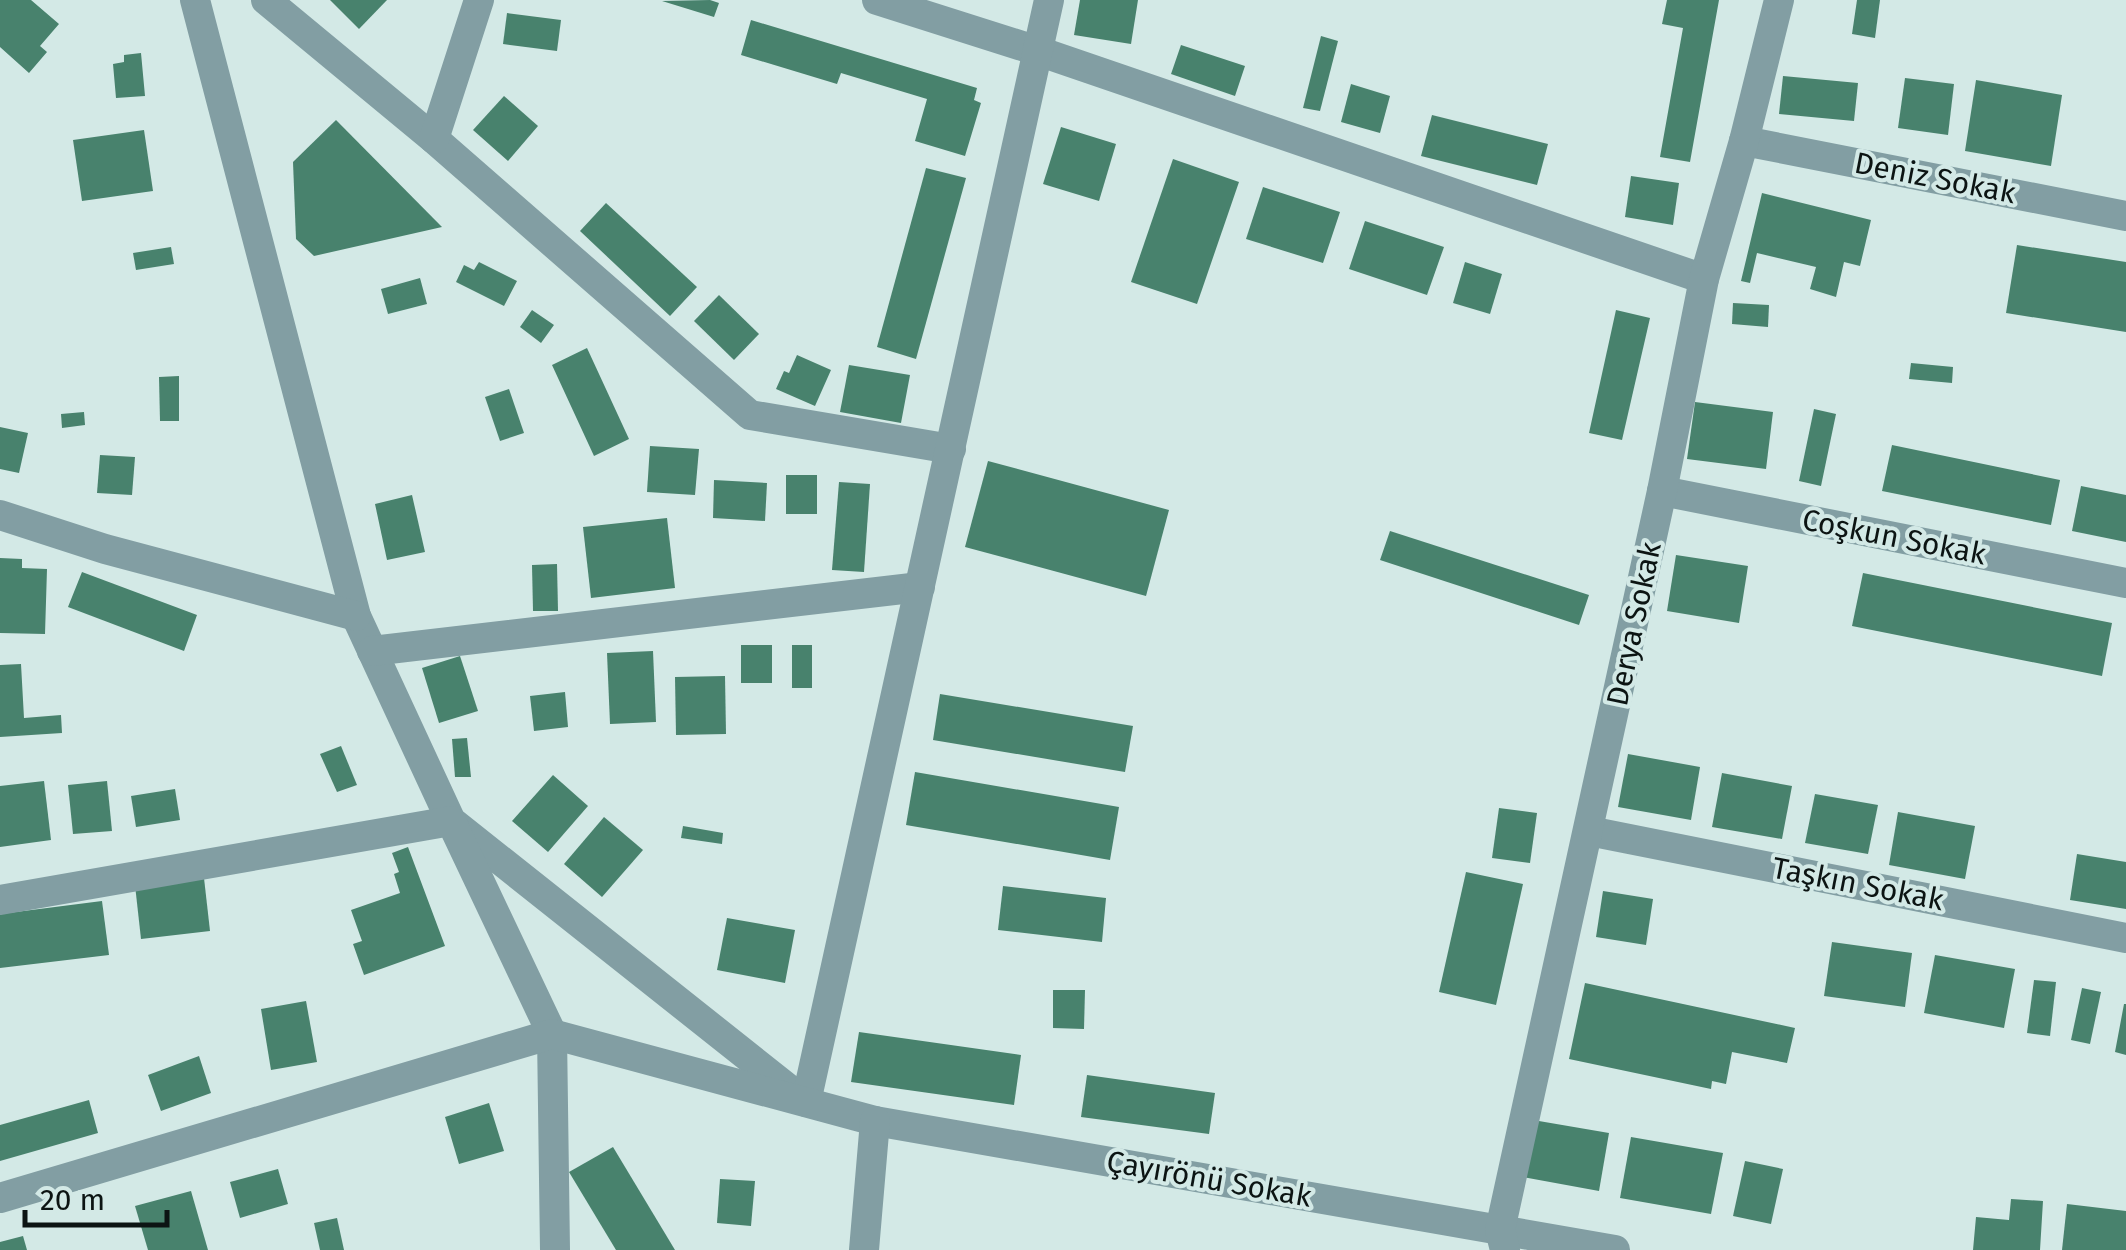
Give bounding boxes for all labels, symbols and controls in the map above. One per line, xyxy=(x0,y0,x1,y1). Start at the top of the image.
street label: Deniz Sokak xyxy=(1851,145,2019,211)
street label: Coşkun Sokak xyxy=(1799,502,1990,573)
street label: Derya Sokak xyxy=(1599,538,1669,709)
street label: Taşkın Sokak xyxy=(1769,850,1947,918)
street label: Çayırönü Sokak xyxy=(1104,1143,1315,1215)
scale bar xyxy=(25,1165,168,1227)
text: 20 m xyxy=(40,1182,105,1218)

